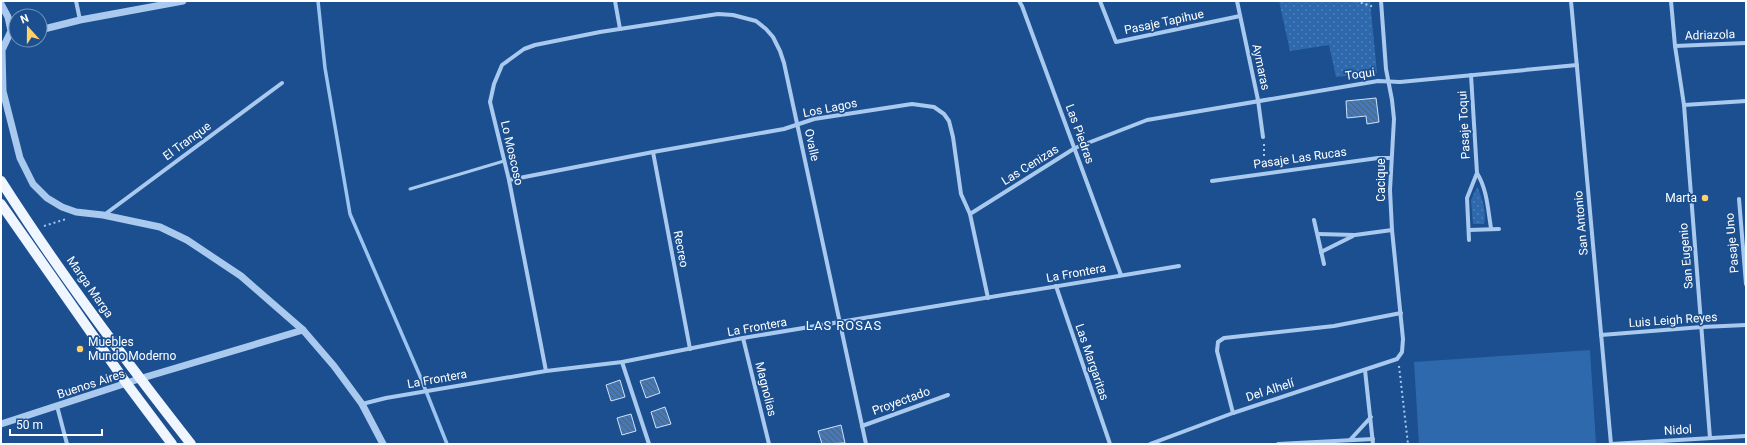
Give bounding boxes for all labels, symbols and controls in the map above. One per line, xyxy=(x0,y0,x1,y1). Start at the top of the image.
street label: Pasaje Tapihue xyxy=(1123,7,1205,37)
north arrow xyxy=(8,8,48,48)
text: N xyxy=(19,12,31,27)
street label: Adriazola xyxy=(1685,27,1735,43)
street label: Aymaras xyxy=(1249,43,1273,91)
street label: Toqui xyxy=(1344,65,1376,83)
street label: Pasaje Toqui xyxy=(1455,90,1473,160)
street label: Los Lagos xyxy=(802,96,858,120)
street label: Las Piedras xyxy=(1063,102,1097,166)
street label: El Tranque xyxy=(160,119,214,163)
street label: Lo Moscoso xyxy=(498,119,526,187)
street label: Ovalle xyxy=(802,128,822,162)
street label: Las Cenizas xyxy=(999,142,1061,188)
street label: Pasaje Las Rucas xyxy=(1252,145,1348,171)
street label: Cacique xyxy=(1374,158,1388,202)
street label: San Antonio xyxy=(1571,190,1591,256)
place label: Marta xyxy=(1665,191,1697,205)
marker: Marta xyxy=(1700,193,1710,203)
street label: Pasaje Uno xyxy=(1722,212,1742,274)
street label: San Eugenio xyxy=(1676,222,1696,290)
street label: Recreo xyxy=(671,229,691,269)
street label: Marga Marga xyxy=(64,254,116,320)
street label: La Frontera xyxy=(1045,261,1107,285)
street label: Luis Leigh Reyes xyxy=(1628,310,1718,330)
street label: La Frontera xyxy=(726,315,788,339)
district label: LAS ROSAS xyxy=(806,318,882,333)
street label: Las Margaritas xyxy=(1072,322,1112,402)
place label: Muebles Mundo Moderno xyxy=(88,335,176,363)
marker: Muebles Mundo Moderno xyxy=(75,344,85,354)
street label: Magnolias xyxy=(752,360,780,418)
street label: Buenos Aires xyxy=(55,366,127,402)
street label: La Frontera xyxy=(406,367,468,391)
street label: Del Alhelí xyxy=(1244,375,1297,404)
street label: Proyectado xyxy=(870,384,932,418)
scale bar xyxy=(10,411,102,437)
text: 50 m xyxy=(16,418,43,432)
street label: Nidol xyxy=(1664,422,1692,438)

